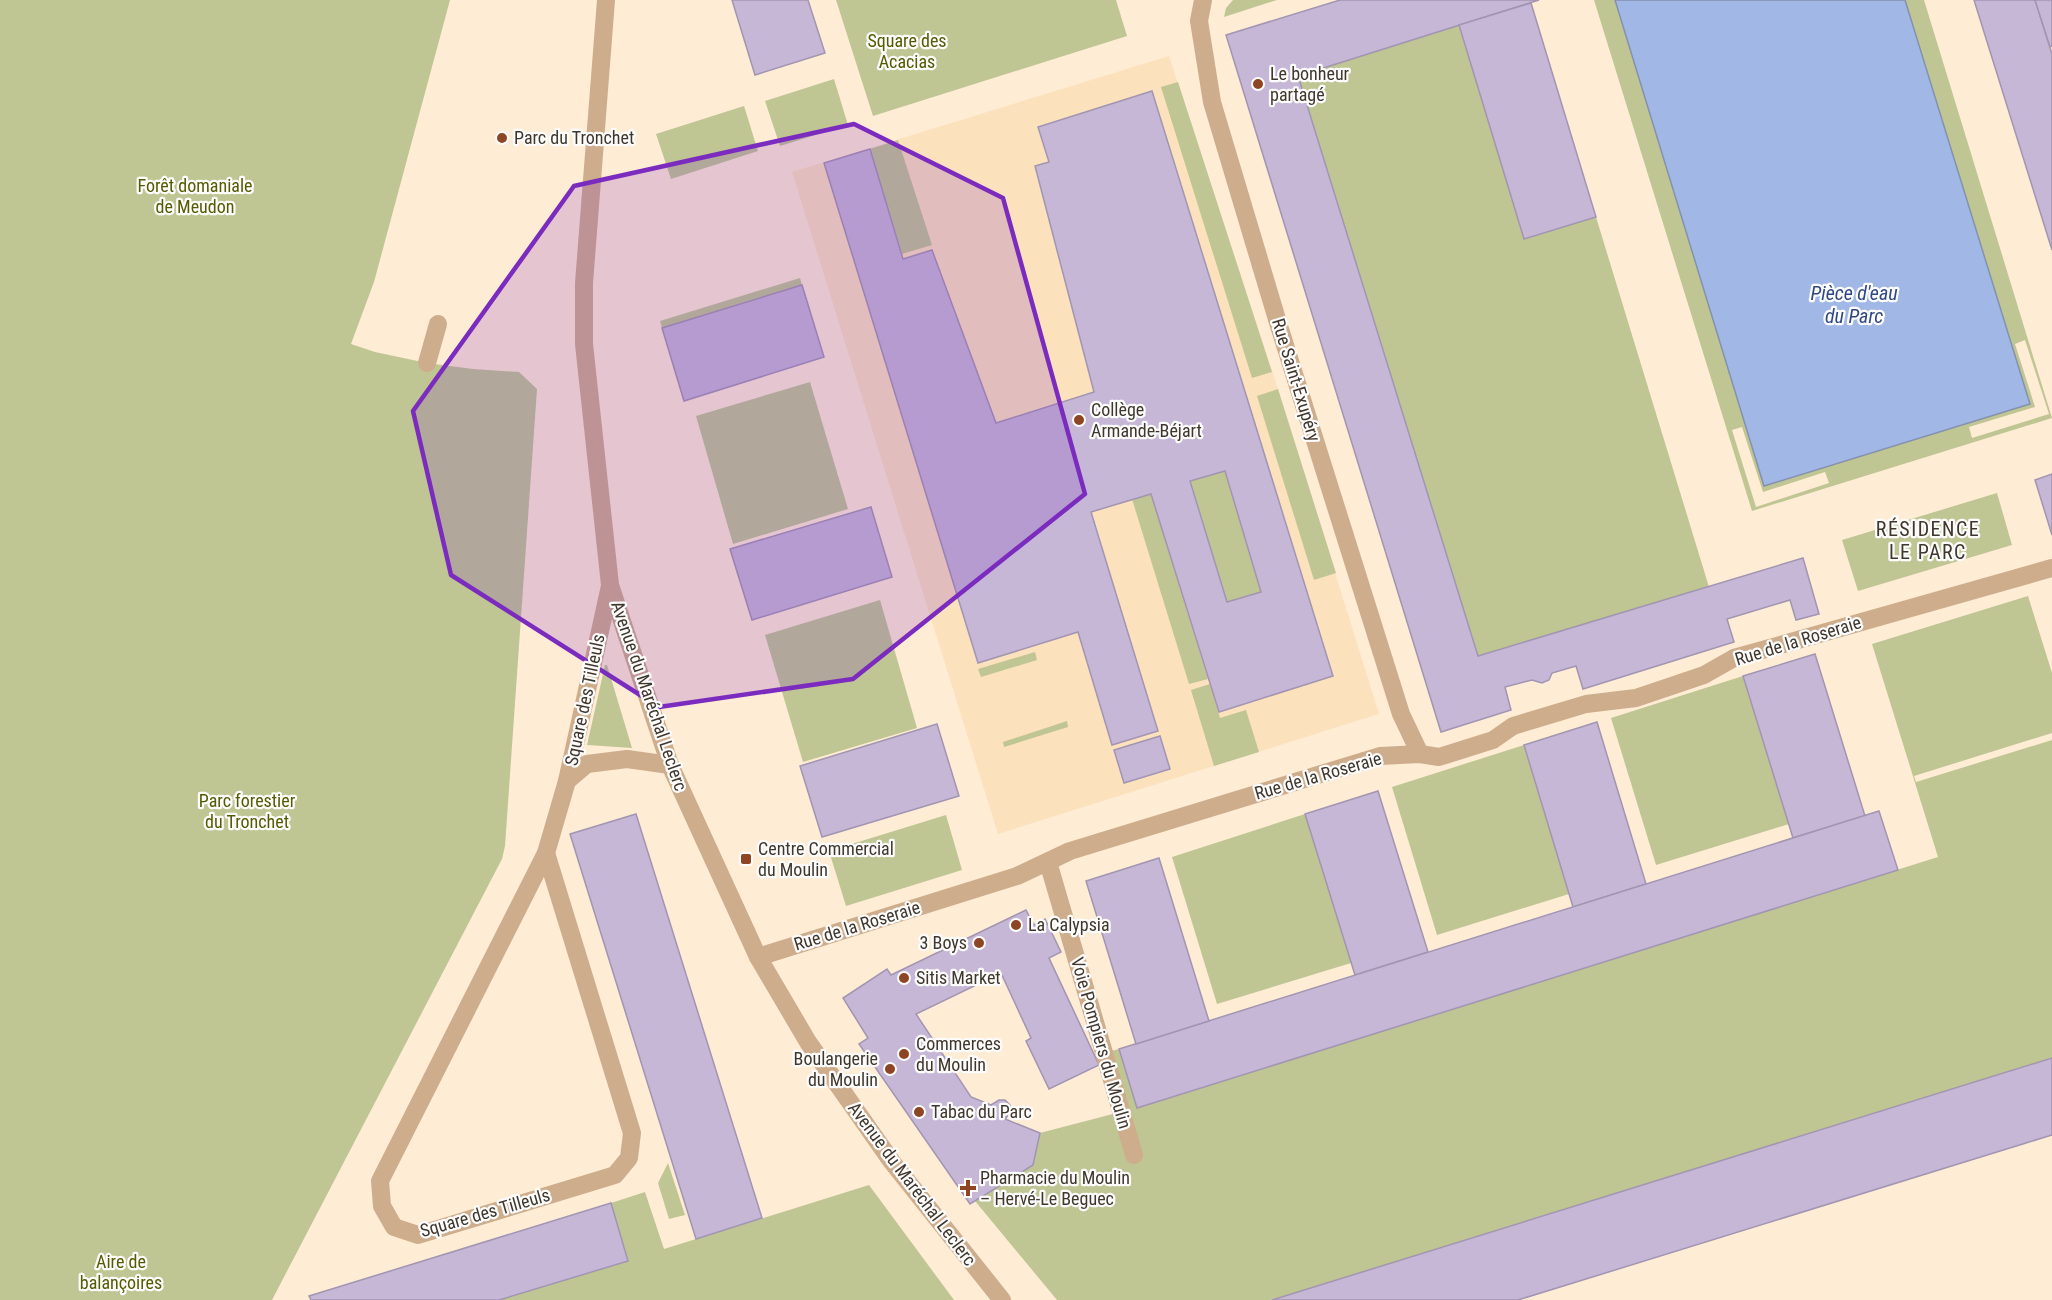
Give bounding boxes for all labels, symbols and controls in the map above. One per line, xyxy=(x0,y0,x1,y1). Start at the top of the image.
park label: Square des Acacias xyxy=(867,30,947,72)
place label: Le bonheur partagé xyxy=(1270,63,1350,105)
marker: Le bonheur partagé xyxy=(1251,77,1265,91)
place label: Parc du Tronchet xyxy=(514,127,634,148)
marker: Parc du Tronchet xyxy=(495,131,509,145)
park label: Forêt domaniale de Meudon xyxy=(138,175,252,217)
water label: Pièce d'eau du Parc xyxy=(1810,281,1898,328)
street label: Rue Saint-Exupéry xyxy=(1268,316,1325,444)
place label: Collège Armande-Béjart xyxy=(1091,399,1202,441)
marker: Collège Armande-Béjart xyxy=(1072,413,1086,427)
district label: RÉSIDENCE LE PARC xyxy=(1876,517,1980,564)
street label: Avenue du Maréchal Leclerc xyxy=(607,598,692,793)
street label: Rue de la Roseraie xyxy=(1732,611,1863,670)
street label: Square des Tilleuls xyxy=(560,632,609,768)
street label: Rue de la Roseraie xyxy=(1252,747,1384,804)
park label: Parc forestier du Tronchet xyxy=(199,790,296,832)
place label: Centre Commercial du Moulin xyxy=(758,838,894,880)
marker: Centre Commercial du Moulin xyxy=(739,852,753,866)
street label: Rue de la Roseraie xyxy=(791,896,922,955)
place label: La Calypsia xyxy=(1028,914,1110,935)
marker: La Calypsia xyxy=(1009,918,1023,932)
place label: 3 Boys xyxy=(920,932,967,953)
marker: 3 Boys xyxy=(972,936,986,950)
street label: Voie Pompiers du Moulin xyxy=(1067,955,1136,1131)
place label: Sitis Market xyxy=(916,967,1001,988)
marker: Sitis Market xyxy=(897,971,911,985)
place label: Commerces du Moulin xyxy=(916,1033,1001,1075)
marker: Commerces du Moulin xyxy=(897,1047,911,1061)
place label: Boulangerie du Moulin xyxy=(794,1048,878,1090)
marker: Boulangerie du Moulin xyxy=(883,1062,897,1076)
street label: Avenue du Maréchal Leclerc xyxy=(844,1098,981,1270)
place label: Tabac du Parc xyxy=(931,1101,1032,1122)
marker: Tabac du Parc xyxy=(912,1105,926,1119)
place label: Pharmacie du Moulin – Hervé-Le Beguec xyxy=(980,1167,1130,1209)
marker: Pharmacie du Moulin – Hervé-Le Beguec xyxy=(961,1181,975,1195)
street label: Square des Tilleuls xyxy=(417,1184,552,1241)
park label: Aire de balançoires xyxy=(80,1251,162,1293)

